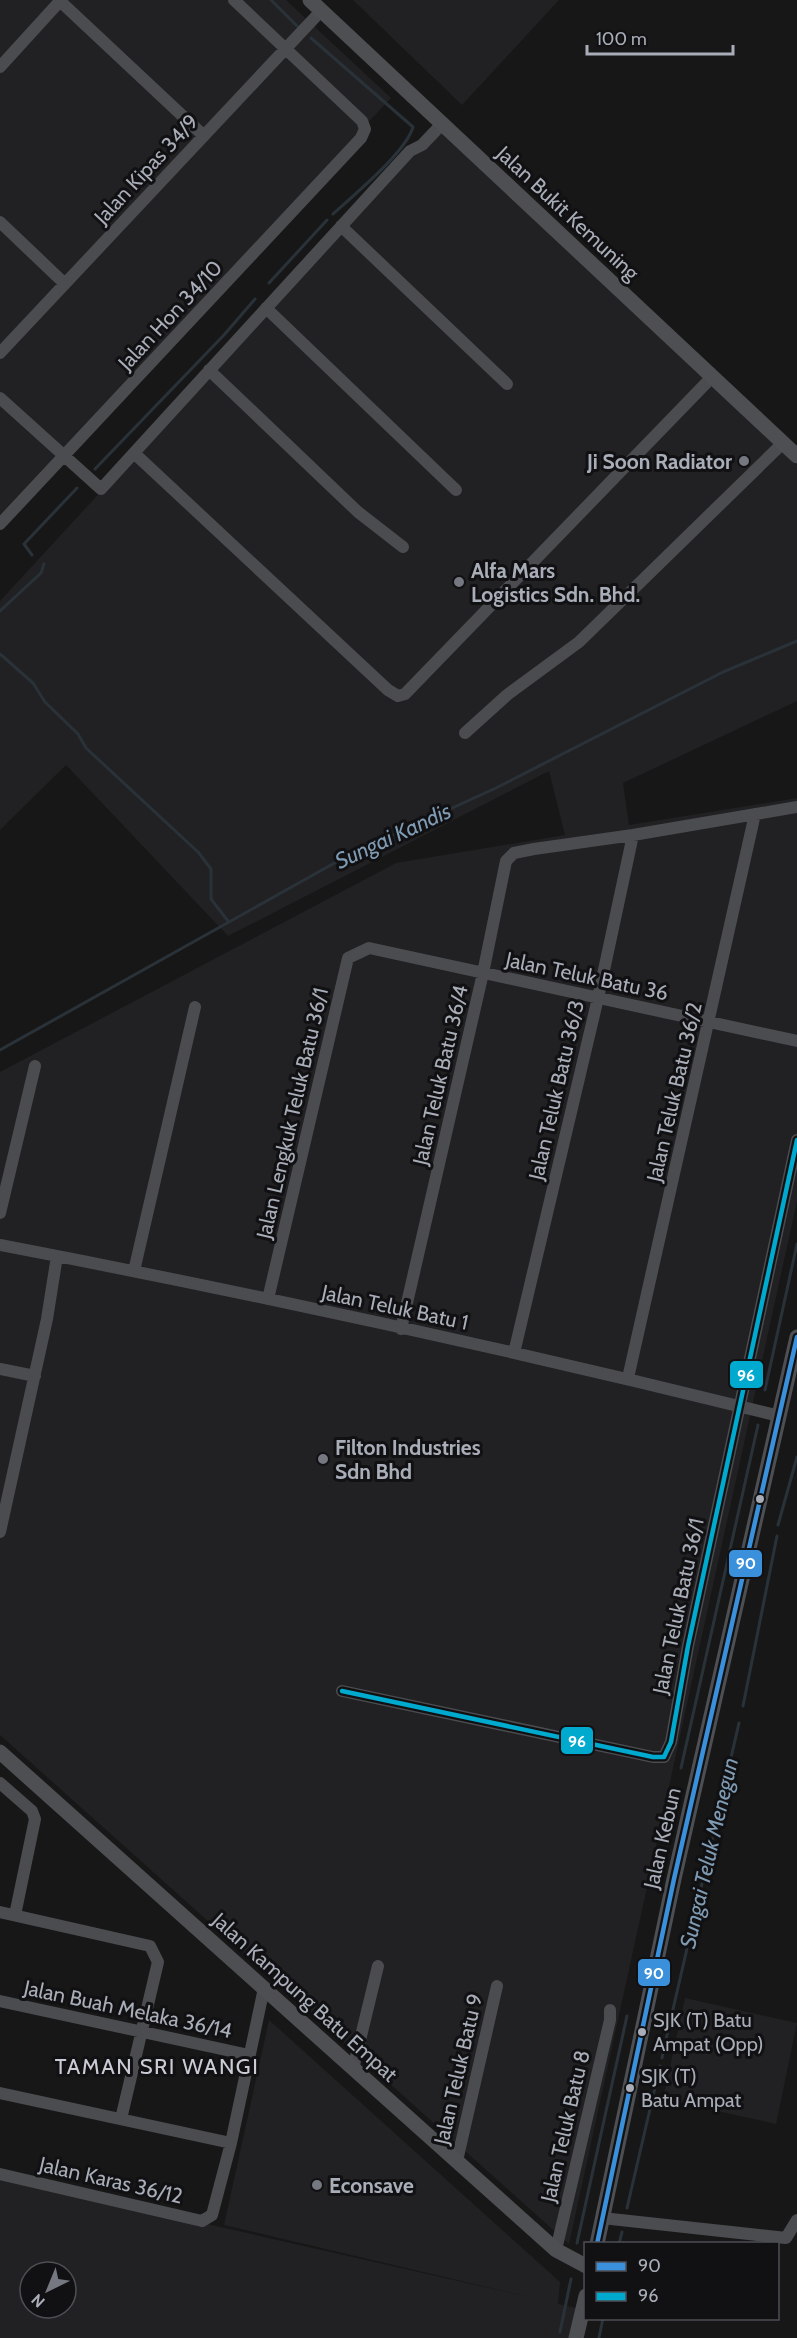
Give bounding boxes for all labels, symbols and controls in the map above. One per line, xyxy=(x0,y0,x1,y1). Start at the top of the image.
scale bar xyxy=(587,18,732,56)
text: 100 m xyxy=(596,28,647,50)
street label: Jalan Kipas 34/9 xyxy=(88,109,203,230)
street label: Jalan Bukit Kemuning xyxy=(491,140,645,286)
street label: Jalan Hon 34/10 xyxy=(112,255,227,376)
place label: Ji Soon Radiator xyxy=(586,449,732,474)
marker: Ji Soon Radiator xyxy=(737,454,751,468)
place label: Alfa Mars Logistics Sdn. Bhd. xyxy=(471,558,640,607)
marker: Alfa Mars Logistics Sdn. Bhd. xyxy=(452,575,466,589)
water label: Sungai Kandis xyxy=(331,797,456,875)
street label: Jalan Teluk Batu 36 xyxy=(502,946,671,1005)
street label: Jalan Teluk Batu 36/4 xyxy=(407,983,473,1168)
street label: Jalan Lengkuk Teluk Batu 36/1 xyxy=(251,985,333,1242)
street label: Jalan Teluk Batu 36/3 xyxy=(523,998,589,1183)
street label: Jalan Teluk Batu 36/2 xyxy=(641,1000,707,1185)
street label: Jalan Teluk Batu 1 xyxy=(318,1279,471,1335)
line badge: 96 xyxy=(729,1360,764,1389)
text: 96 xyxy=(737,1366,755,1385)
place label: Filton Industries Sdn Bhd xyxy=(335,1435,481,1484)
marker: Filton Industries Sdn Bhd xyxy=(316,1452,330,1466)
unlabelled marker xyxy=(754,1493,766,1505)
street label: Jalan Teluk Batu 36/1 xyxy=(647,1516,709,1697)
line badge: 90 xyxy=(728,1549,763,1578)
text: 90 xyxy=(736,1554,756,1573)
line badge: 96 xyxy=(560,1726,594,1755)
text: 96 xyxy=(568,1732,586,1751)
water label: Sungai Teluk Menegun xyxy=(674,1755,744,1951)
street label: Jalan Kebun xyxy=(638,1785,686,1892)
street label: Jalan Kampung Batu Empat xyxy=(207,1907,403,2087)
line badge: 90 xyxy=(637,1958,671,1987)
text: 90 xyxy=(644,1964,664,1983)
street label: Jalan Buah Melaka 36/14 xyxy=(21,1975,234,2043)
street label: Jalan Teluk Batu 9 xyxy=(428,1991,488,2148)
place label: SJK (T) Batu Ampat (Opp) xyxy=(653,2008,764,2056)
marker: SJK (T) Batu Ampat (Opp) xyxy=(636,2026,648,2038)
street label: Jalan Teluk Batu 8 xyxy=(535,2048,595,2205)
district label: TAMAN SRI WANGI xyxy=(55,2053,259,2080)
place label: SJK (T) Batu Ampat xyxy=(641,2064,741,2112)
marker: SJK (T) Batu Ampat xyxy=(624,2082,636,2094)
street label: Jalan Karas 36/12 xyxy=(36,2151,185,2209)
place label: Econsave xyxy=(329,2173,414,2198)
marker: Econsave xyxy=(310,2178,324,2192)
legend xyxy=(584,2242,779,2320)
text: 90 xyxy=(638,2255,661,2277)
north arrow xyxy=(18,2260,78,2320)
text: 96 xyxy=(638,2285,658,2307)
text: N xyxy=(27,2290,49,2311)

